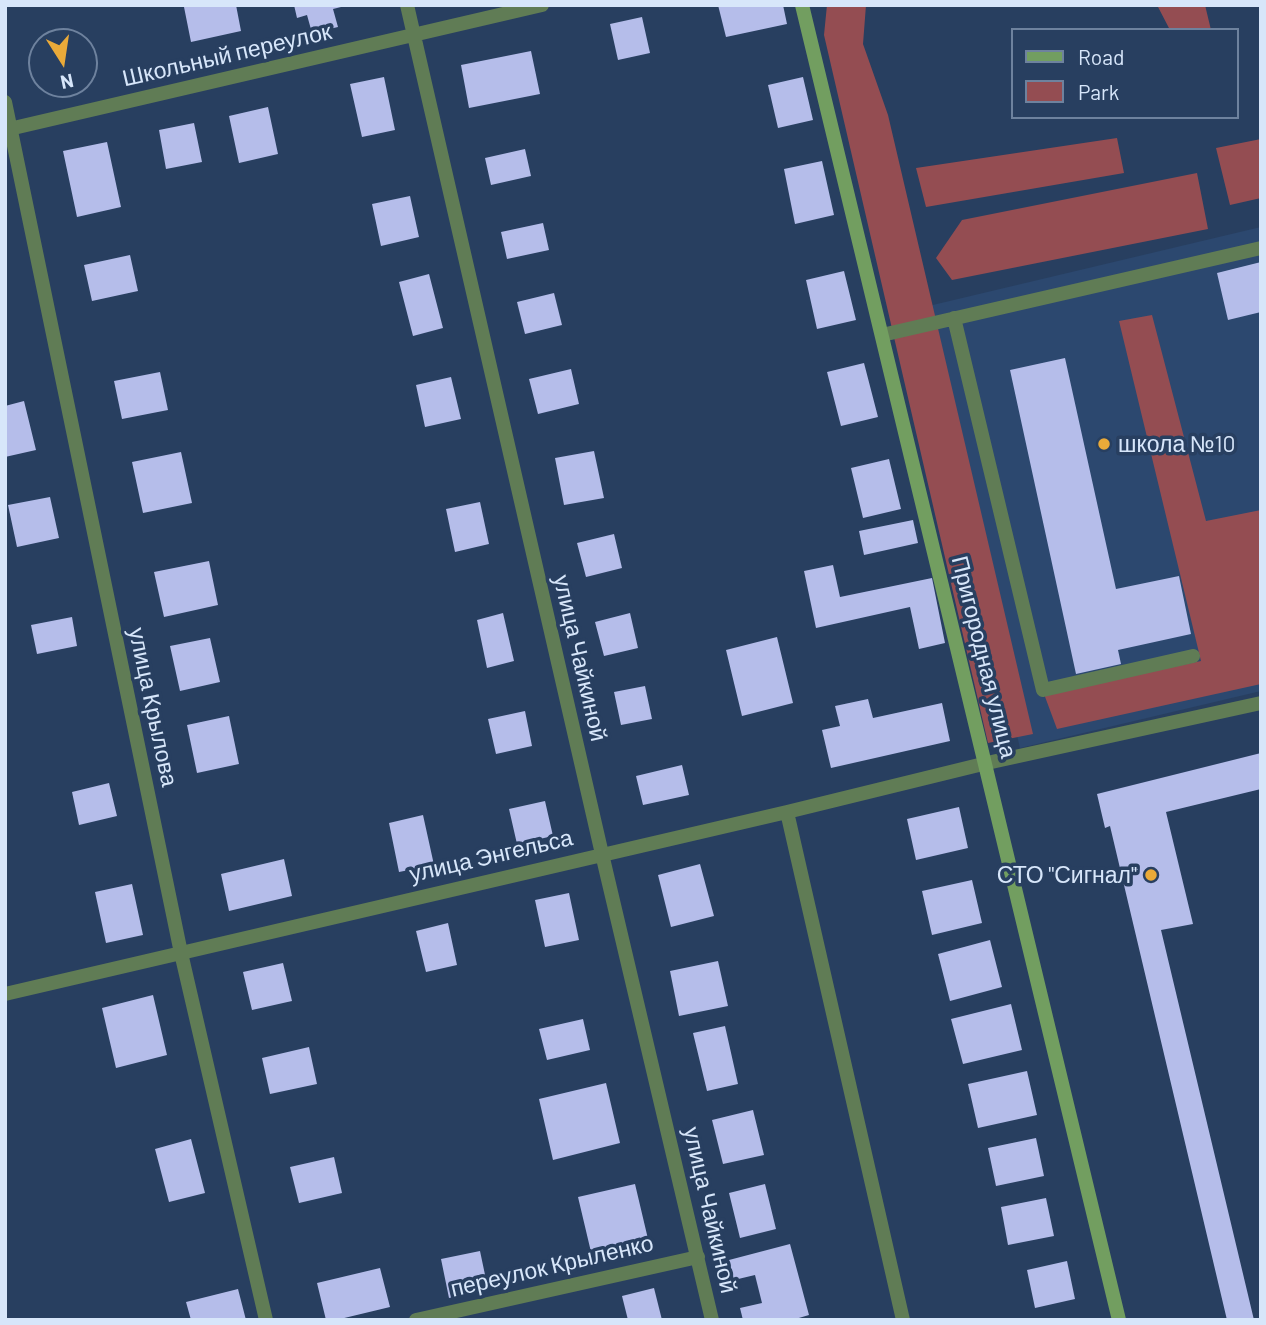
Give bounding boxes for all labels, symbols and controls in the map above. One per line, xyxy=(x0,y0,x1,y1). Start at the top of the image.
street label: Школьный переулок xyxy=(120,17,334,93)
north arrow xyxy=(28,28,98,98)
legend xyxy=(1010,28,1238,119)
text: Road xyxy=(1078,44,1124,69)
text: N xyxy=(58,70,76,95)
text: Park xyxy=(1078,79,1119,104)
place label: школа №10 xyxy=(1118,430,1236,458)
marker: школа №10 xyxy=(1096,436,1112,452)
street label: Пригородная улица xyxy=(946,553,1022,761)
street label: улица Чайкиной xyxy=(547,572,613,744)
street label: улица Крылова xyxy=(123,625,183,789)
street label: улица Энгельса xyxy=(407,824,575,888)
place label: СТО "Сигнал" xyxy=(997,861,1137,889)
marker: СТО "Сигнал" xyxy=(1143,867,1159,883)
street label: улица Чайкиной xyxy=(677,1124,743,1296)
street label: переулок Крыленко xyxy=(448,1229,656,1303)

